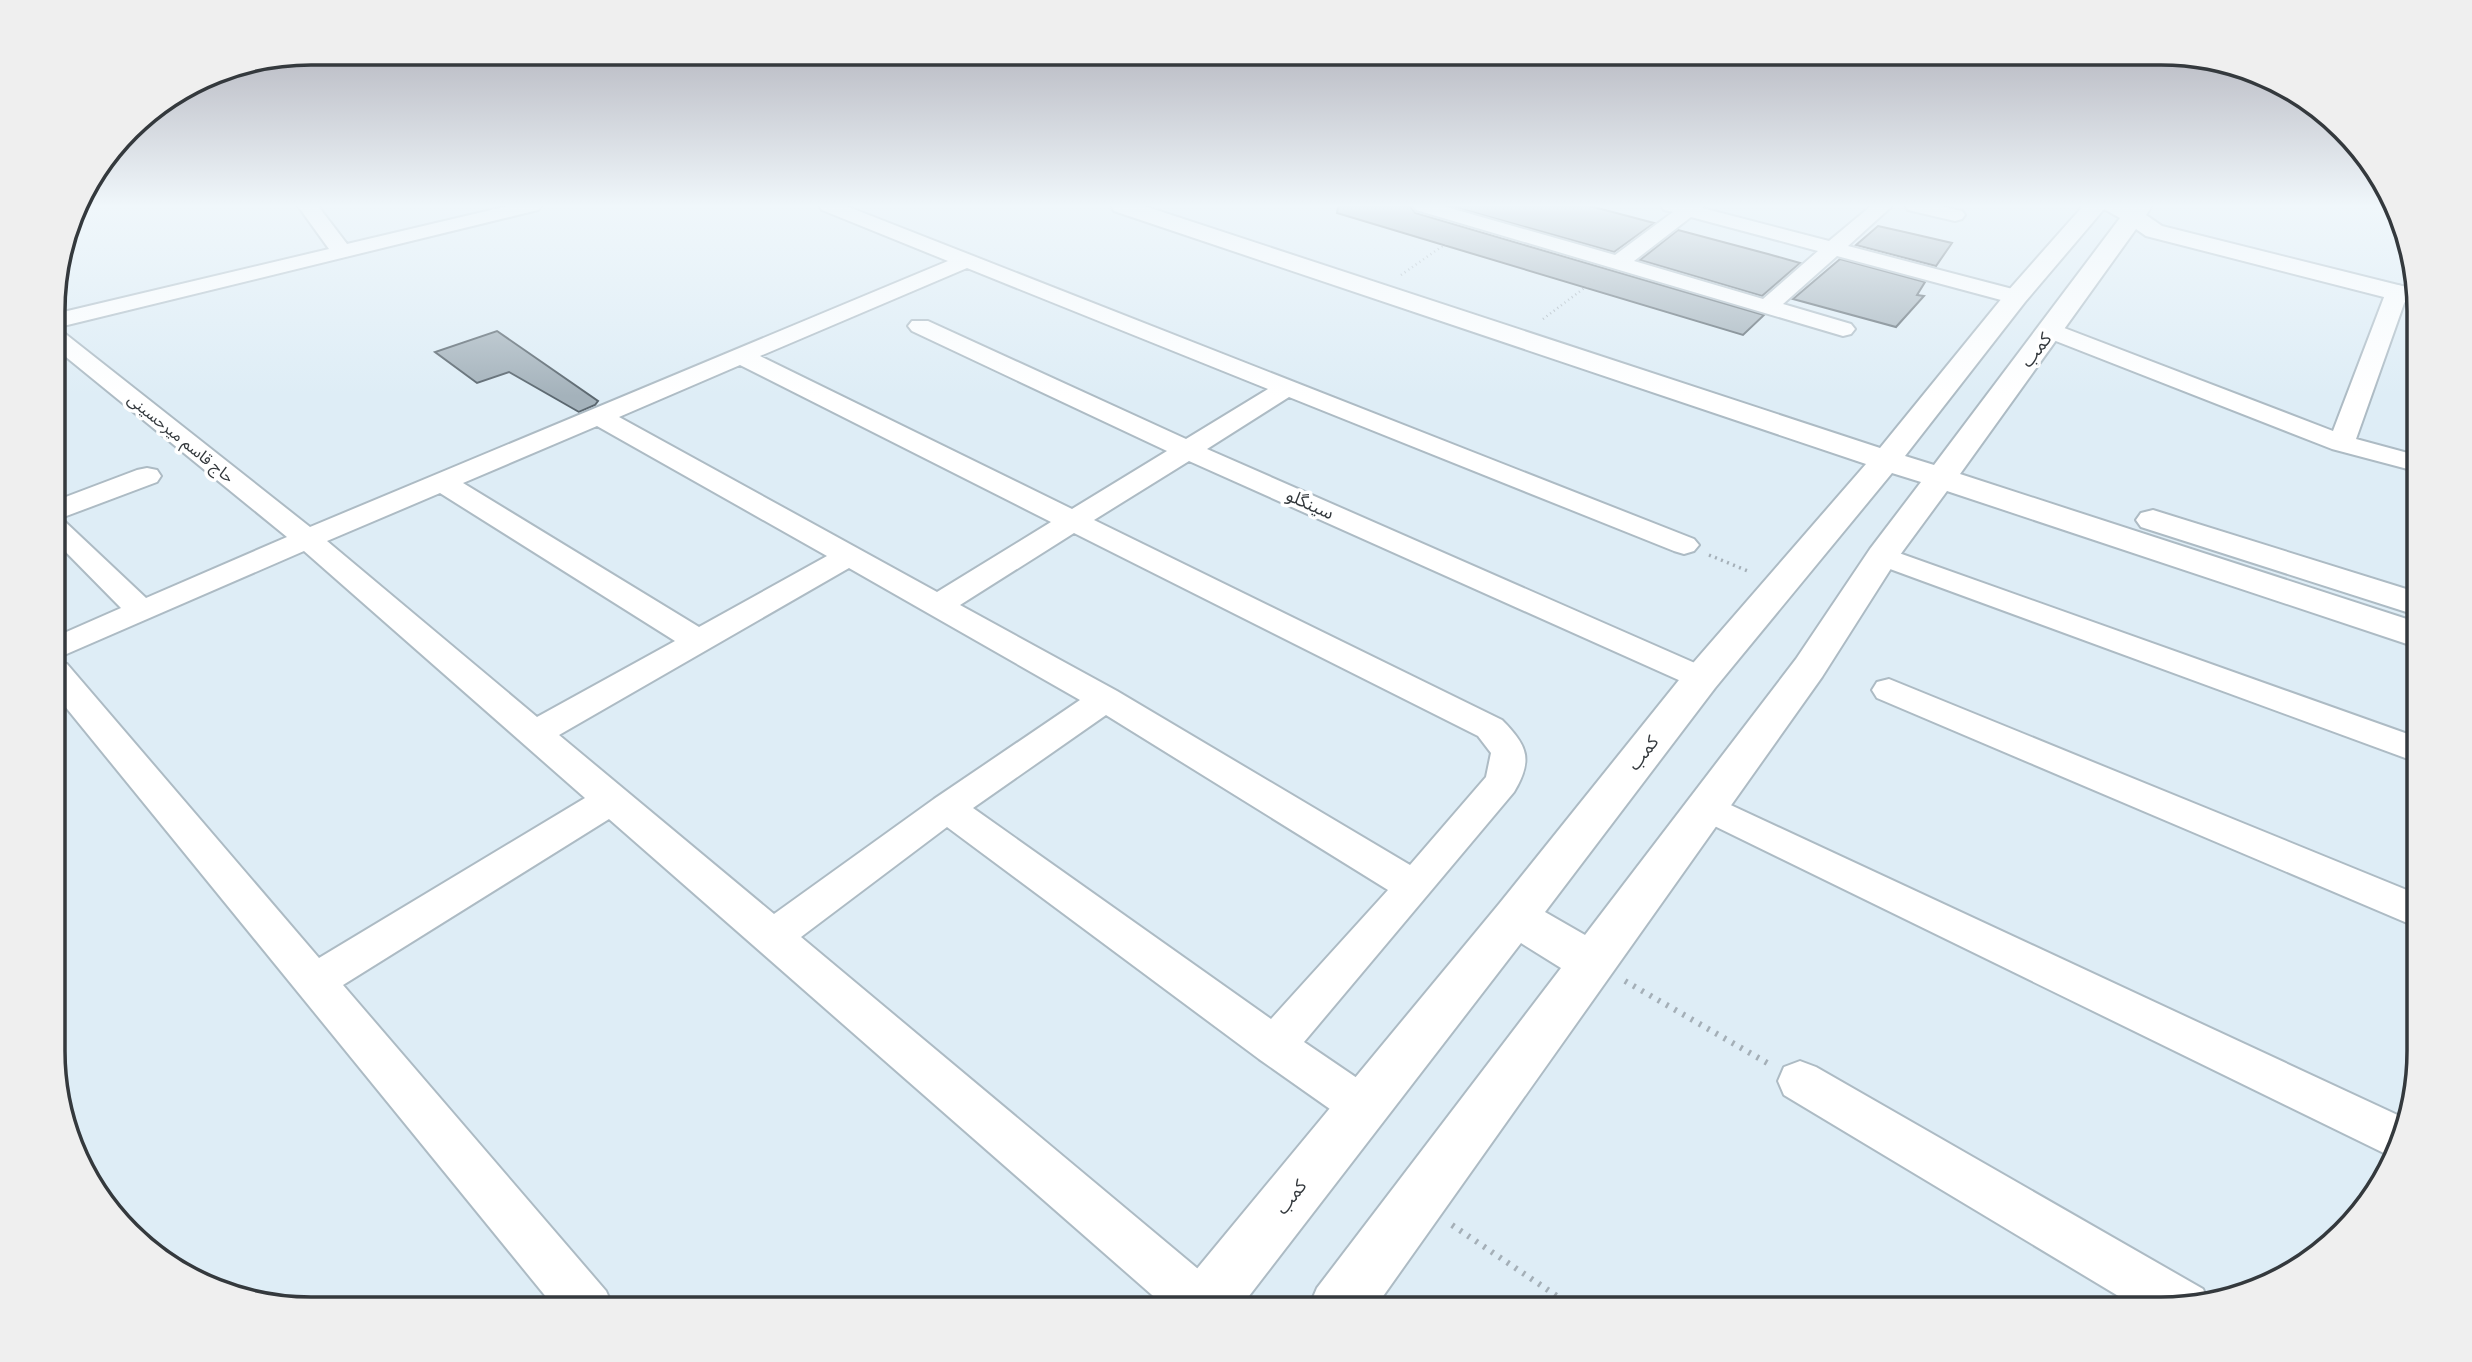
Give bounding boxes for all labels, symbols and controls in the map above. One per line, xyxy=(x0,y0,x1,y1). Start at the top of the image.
street label: کمب xyxy=(2016,328,2057,372)
street label: حاج قاسم میرحسینی xyxy=(122,389,238,489)
street label: سینگلو xyxy=(1283,484,1337,524)
street label: کمب xyxy=(1623,731,1664,775)
street label: کمب xyxy=(1271,1175,1312,1219)

